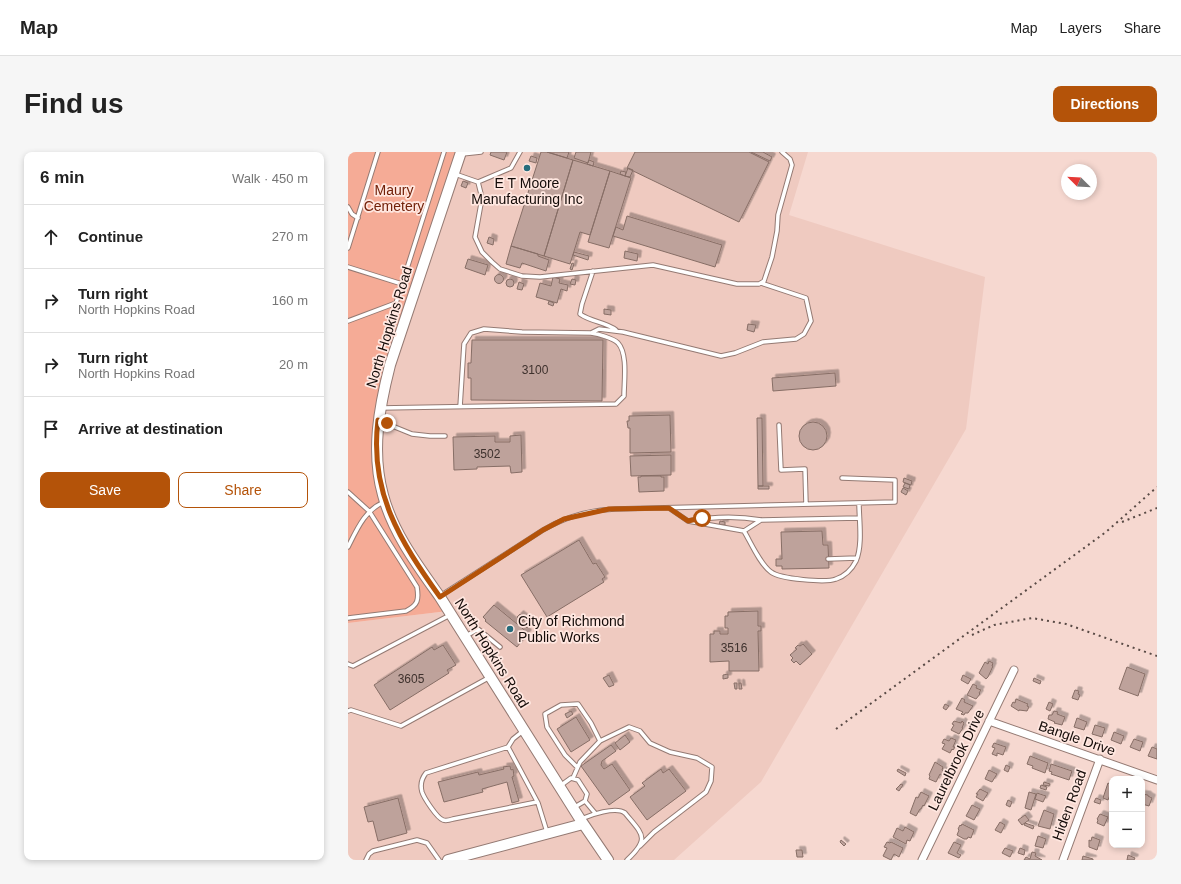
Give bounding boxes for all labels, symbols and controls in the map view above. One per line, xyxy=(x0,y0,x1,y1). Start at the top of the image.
text: Map xyxy=(20,17,58,38)
text: Map xyxy=(1010,20,1038,36)
text: Layers xyxy=(1060,20,1102,36)
text: Share xyxy=(1124,20,1161,36)
button: Directions xyxy=(1053,86,1157,122)
text: Find us xyxy=(24,88,124,119)
marker: E T Moore Manufacturing Inc xyxy=(522,163,532,173)
north arrow xyxy=(1061,164,1097,200)
text: 6 min xyxy=(40,168,84,187)
text: Walk · 450 m xyxy=(232,171,308,186)
place label: E T Moore Manufacturing Inc xyxy=(471,175,583,207)
park label: Maury Cemetery xyxy=(364,182,424,214)
icon: ahead xyxy=(40,226,62,248)
text: Continue xyxy=(78,228,143,245)
text: 270 m xyxy=(272,229,308,244)
street label: North Hopkins Road xyxy=(363,264,415,390)
text: Turn right xyxy=(78,285,148,302)
icon: right xyxy=(40,290,62,312)
text: 160 m xyxy=(272,293,308,308)
text: North Hopkins Road xyxy=(78,302,195,317)
text: Turn right xyxy=(78,349,148,366)
icon: right xyxy=(40,354,62,376)
text: 20 m xyxy=(279,357,308,372)
house number: 3100 xyxy=(522,363,549,377)
text: North Hopkins Road xyxy=(78,366,195,381)
route end xyxy=(378,414,396,432)
icon: arrive xyxy=(40,418,62,440)
text: Arrive at destination xyxy=(78,420,223,437)
house number: 3502 xyxy=(474,447,501,461)
button: Save xyxy=(40,472,170,508)
button: Share xyxy=(178,472,308,508)
route start xyxy=(693,509,711,527)
street label: North Hopkins Road xyxy=(452,595,532,711)
place label: City of Richmond Public Works xyxy=(518,613,625,645)
marker: City of Richmond Public Works xyxy=(505,624,515,634)
house number: 3516 xyxy=(721,641,748,655)
house number: 3605 xyxy=(398,672,425,686)
street label: Laurelbrook Drive xyxy=(925,707,988,813)
street label: Bangle Drive xyxy=(1037,717,1118,759)
street label: Hiden Road xyxy=(1049,768,1089,842)
map controls xyxy=(1109,776,1145,848)
button: + xyxy=(1109,776,1145,812)
button: − xyxy=(1109,812,1145,848)

